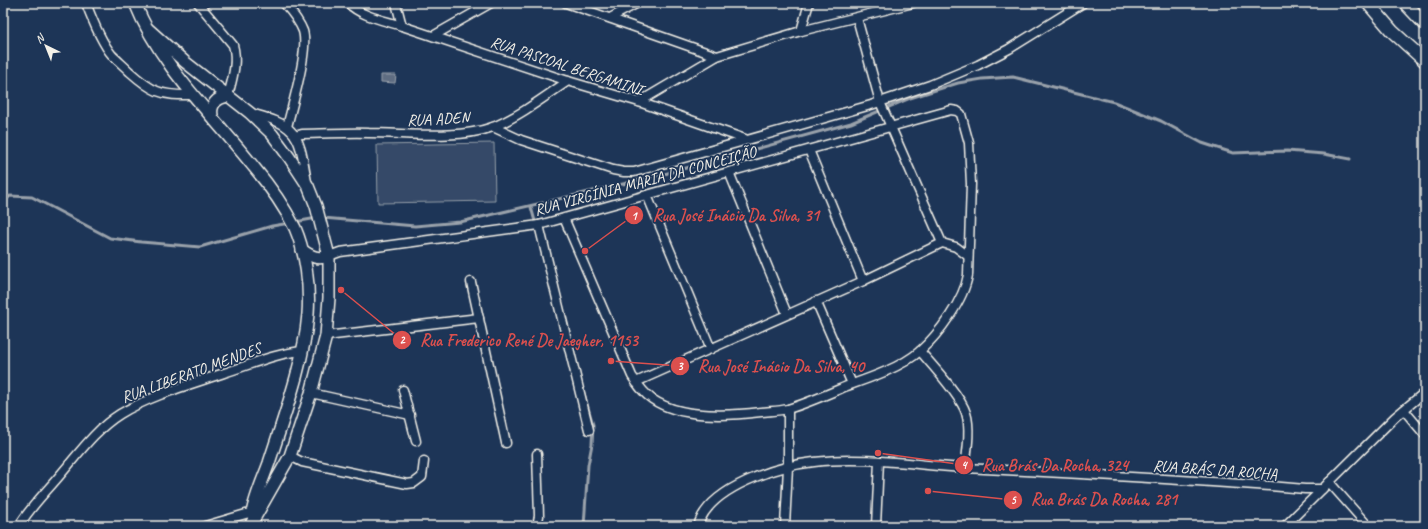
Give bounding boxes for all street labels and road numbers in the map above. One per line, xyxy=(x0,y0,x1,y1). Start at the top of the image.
street label: RUA PASCOAL BERGAMINI xyxy=(488,32,649,101)
street label: RUA ADEN xyxy=(406,107,473,131)
street label: RUA VIRGÍNIA MARIA DA CONCEIÇÃO xyxy=(532,141,760,220)
street label: RUA LIBERATO MENDES xyxy=(119,338,266,408)
street label: RUA BRÁS DA ROCHA xyxy=(1152,456,1279,484)

